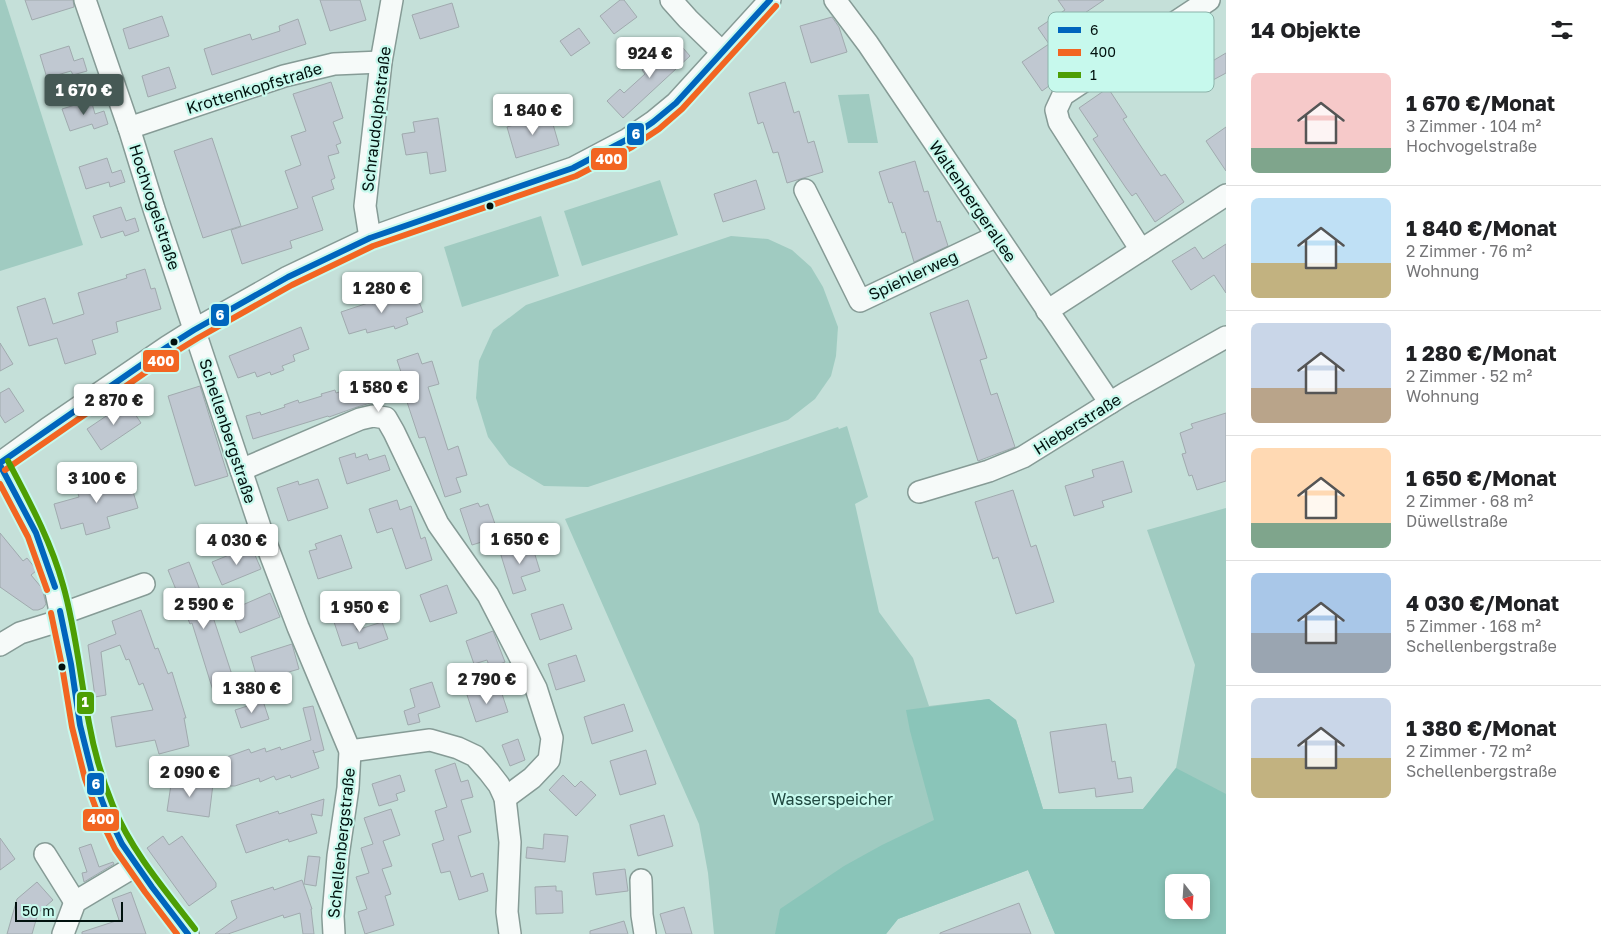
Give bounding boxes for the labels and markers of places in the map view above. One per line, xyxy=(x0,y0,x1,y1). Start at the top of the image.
pin: 924 € xyxy=(615,36,685,79)
pin: 1 670 € xyxy=(38,74,130,116)
pin: 1 840 € xyxy=(487,94,579,136)
unlabelled marker xyxy=(485,201,495,211)
pin: 1 280 € xyxy=(336,272,428,314)
unlabelled marker xyxy=(169,337,179,347)
pin: 1 580 € xyxy=(333,370,425,413)
pin: 2 870 € xyxy=(68,384,160,426)
pin: 3 100 € xyxy=(51,462,143,504)
pin: 1 650 € xyxy=(474,522,566,565)
pin: 4 030 € xyxy=(191,524,283,566)
pin: 2 590 € xyxy=(158,588,250,630)
pin: 1 950 € xyxy=(314,590,406,633)
unlabelled marker xyxy=(57,662,67,672)
pin: 2 790 € xyxy=(441,662,533,705)
pin: 1 380 € xyxy=(206,672,298,714)
pin: 2 090 € xyxy=(144,756,236,798)

